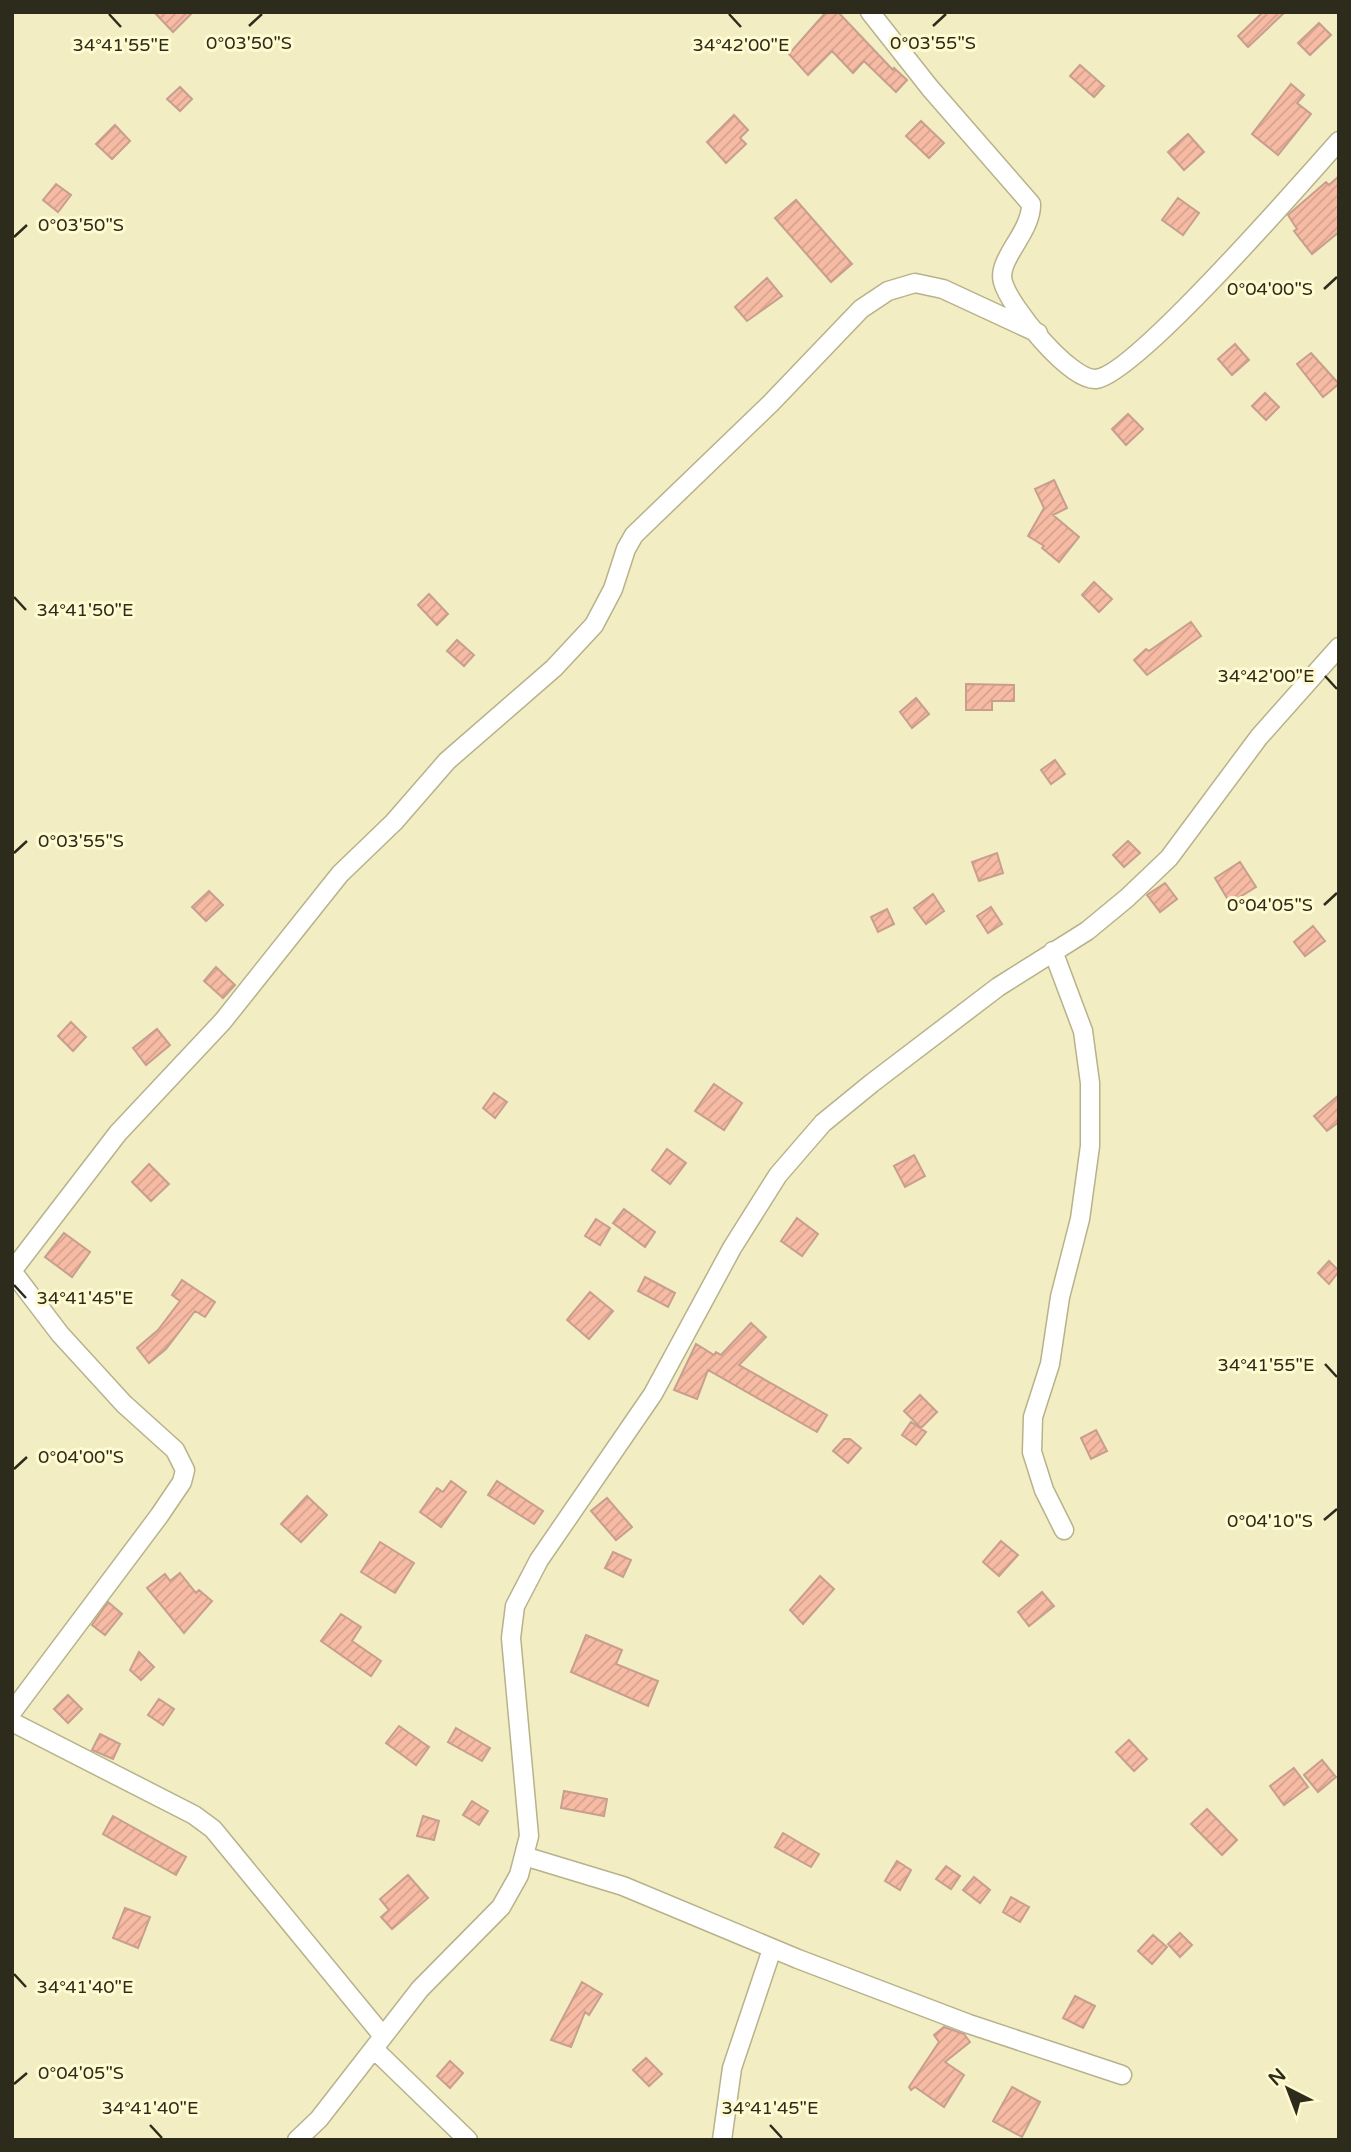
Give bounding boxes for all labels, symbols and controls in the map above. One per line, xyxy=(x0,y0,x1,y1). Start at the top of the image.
text: 0°03'50"S xyxy=(206,32,292,54)
text: 0°03'55"S xyxy=(890,32,976,54)
text: 34°41'55"E xyxy=(73,34,169,56)
text: 34°42'00"E xyxy=(693,34,789,56)
text: 0°03'50"S xyxy=(38,214,124,236)
text: 0°04'00"S xyxy=(1227,278,1313,300)
text: 34°41'50"E xyxy=(37,599,133,621)
text: 34°42'00"E xyxy=(1218,665,1314,687)
text: 0°03'55"S xyxy=(38,830,124,852)
text: 0°04'05"S xyxy=(1227,894,1313,916)
text: 34°41'45"E xyxy=(37,1287,133,1309)
text: 34°41'55"E xyxy=(1218,1354,1314,1376)
text: 0°04'00"S xyxy=(38,1446,124,1468)
text: 0°04'10"S xyxy=(1227,1510,1313,1532)
text: 34°41'40"E xyxy=(37,1976,133,1998)
north arrow xyxy=(1253,2054,1323,2124)
text: 0°04'05"S xyxy=(38,2062,124,2084)
text: N xyxy=(1264,2064,1290,2090)
text: 34°41'40"E xyxy=(102,2097,198,2119)
text: 34°41'45"E xyxy=(722,2097,818,2119)

